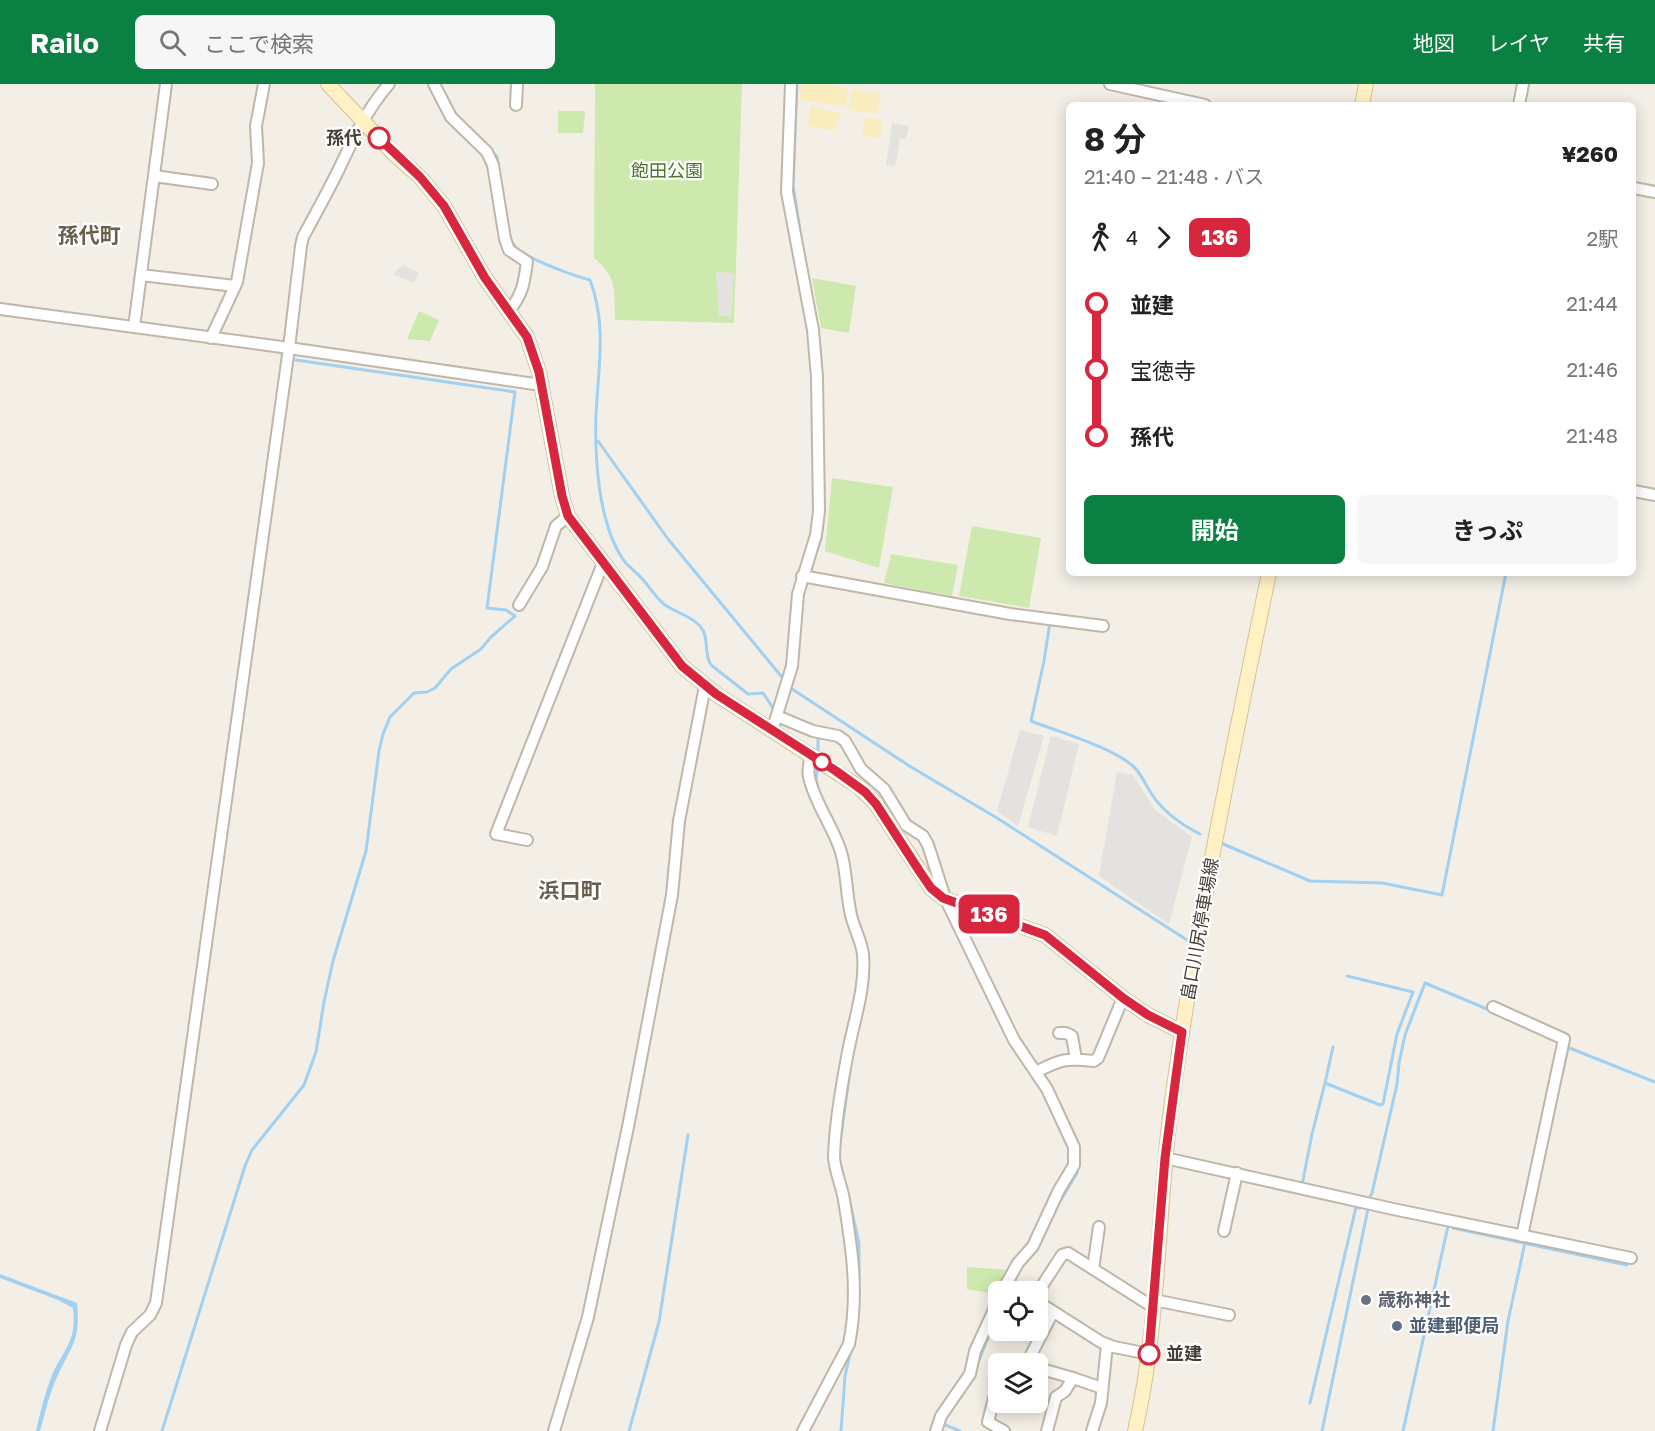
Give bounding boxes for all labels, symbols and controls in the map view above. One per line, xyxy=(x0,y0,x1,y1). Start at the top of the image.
search box xyxy=(135,15,555,69)
text: Railo xyxy=(30,26,99,59)
icon: search xyxy=(156,26,189,59)
text: ここで検索 xyxy=(204,30,314,57)
text: 地図 xyxy=(1413,30,1455,56)
text: レイヤ xyxy=(1488,30,1550,56)
text: 共有 xyxy=(1583,30,1625,56)
text: 8 分 xyxy=(1084,119,1146,158)
place label: 孫代 xyxy=(326,126,362,148)
marker: 孫代 xyxy=(368,127,390,149)
text: ¥260 xyxy=(1562,140,1618,167)
park label: 飽田公園 xyxy=(631,159,703,181)
text: 21:40 – 21:48 · バス xyxy=(1084,164,1264,188)
icon: walk xyxy=(1084,221,1117,254)
icon: forward xyxy=(1147,221,1180,254)
district label: 孫代町 xyxy=(58,222,121,248)
text: 136 xyxy=(1201,224,1238,250)
text: 4 xyxy=(1126,225,1138,249)
text: 2駅 xyxy=(1586,226,1618,250)
text: 並建 xyxy=(1130,291,1174,318)
text: 21:44 xyxy=(1566,291,1618,315)
text: 宝徳寺 xyxy=(1130,357,1196,384)
text: 21:46 xyxy=(1566,357,1618,381)
text: 孫代 xyxy=(1130,423,1174,450)
text: 21:48 xyxy=(1566,423,1618,447)
button: 開始 xyxy=(1084,495,1345,564)
button: きっぷ xyxy=(1357,495,1618,564)
unlabelled marker xyxy=(813,753,831,771)
street label: 畠口川尻停車場線 xyxy=(1176,856,1222,1002)
district label: 浜口町 xyxy=(539,877,602,903)
line badge: 136 xyxy=(954,894,1024,934)
text: 136 xyxy=(971,901,1007,927)
map controls xyxy=(988,1281,1048,1413)
button: locate xyxy=(988,1281,1048,1341)
place label: 歳称神社 xyxy=(1378,1288,1450,1310)
marker: 歳称神社 xyxy=(1359,1293,1373,1307)
place label: 並建郵便局 xyxy=(1409,1314,1499,1336)
marker: 並建郵便局 xyxy=(1390,1319,1404,1333)
place label: 並建 xyxy=(1166,1342,1202,1364)
marker: 並建 xyxy=(1138,1343,1160,1365)
button: layers xyxy=(988,1353,1048,1413)

